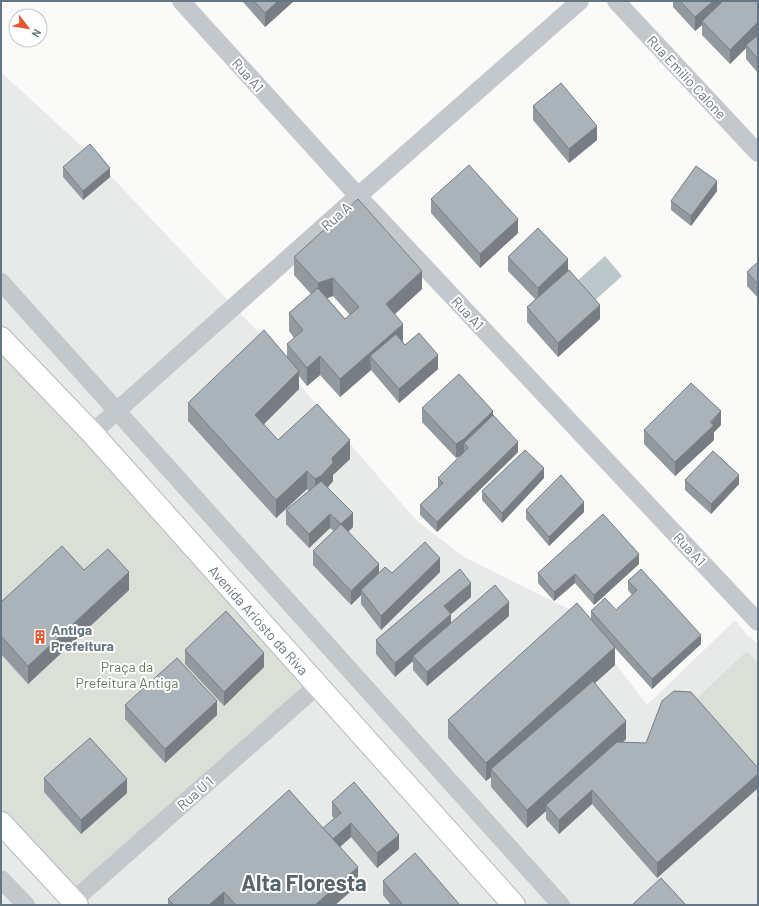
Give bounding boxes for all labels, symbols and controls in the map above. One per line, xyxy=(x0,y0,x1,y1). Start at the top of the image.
north arrow xyxy=(8,8,48,48)
text: N xyxy=(30,27,44,40)
street label: Rua Emilio Calone xyxy=(644,32,730,122)
street label: Rua A1 xyxy=(228,55,268,95)
street label: Rua A xyxy=(317,198,355,234)
street label: Rua A1 xyxy=(448,293,488,333)
street label: Rua A1 xyxy=(670,529,710,569)
street label: Avenida Ariosto da Riva xyxy=(206,561,312,678)
place label: Antiga Prefeitura xyxy=(51,621,114,654)
building icon: Antiga Prefeitura xyxy=(32,629,48,645)
park label: Praça da Prefeitura Antiga xyxy=(75,658,179,691)
street label: Rua U 1 xyxy=(173,773,217,813)
district label: Alta Floresta xyxy=(241,869,367,895)

